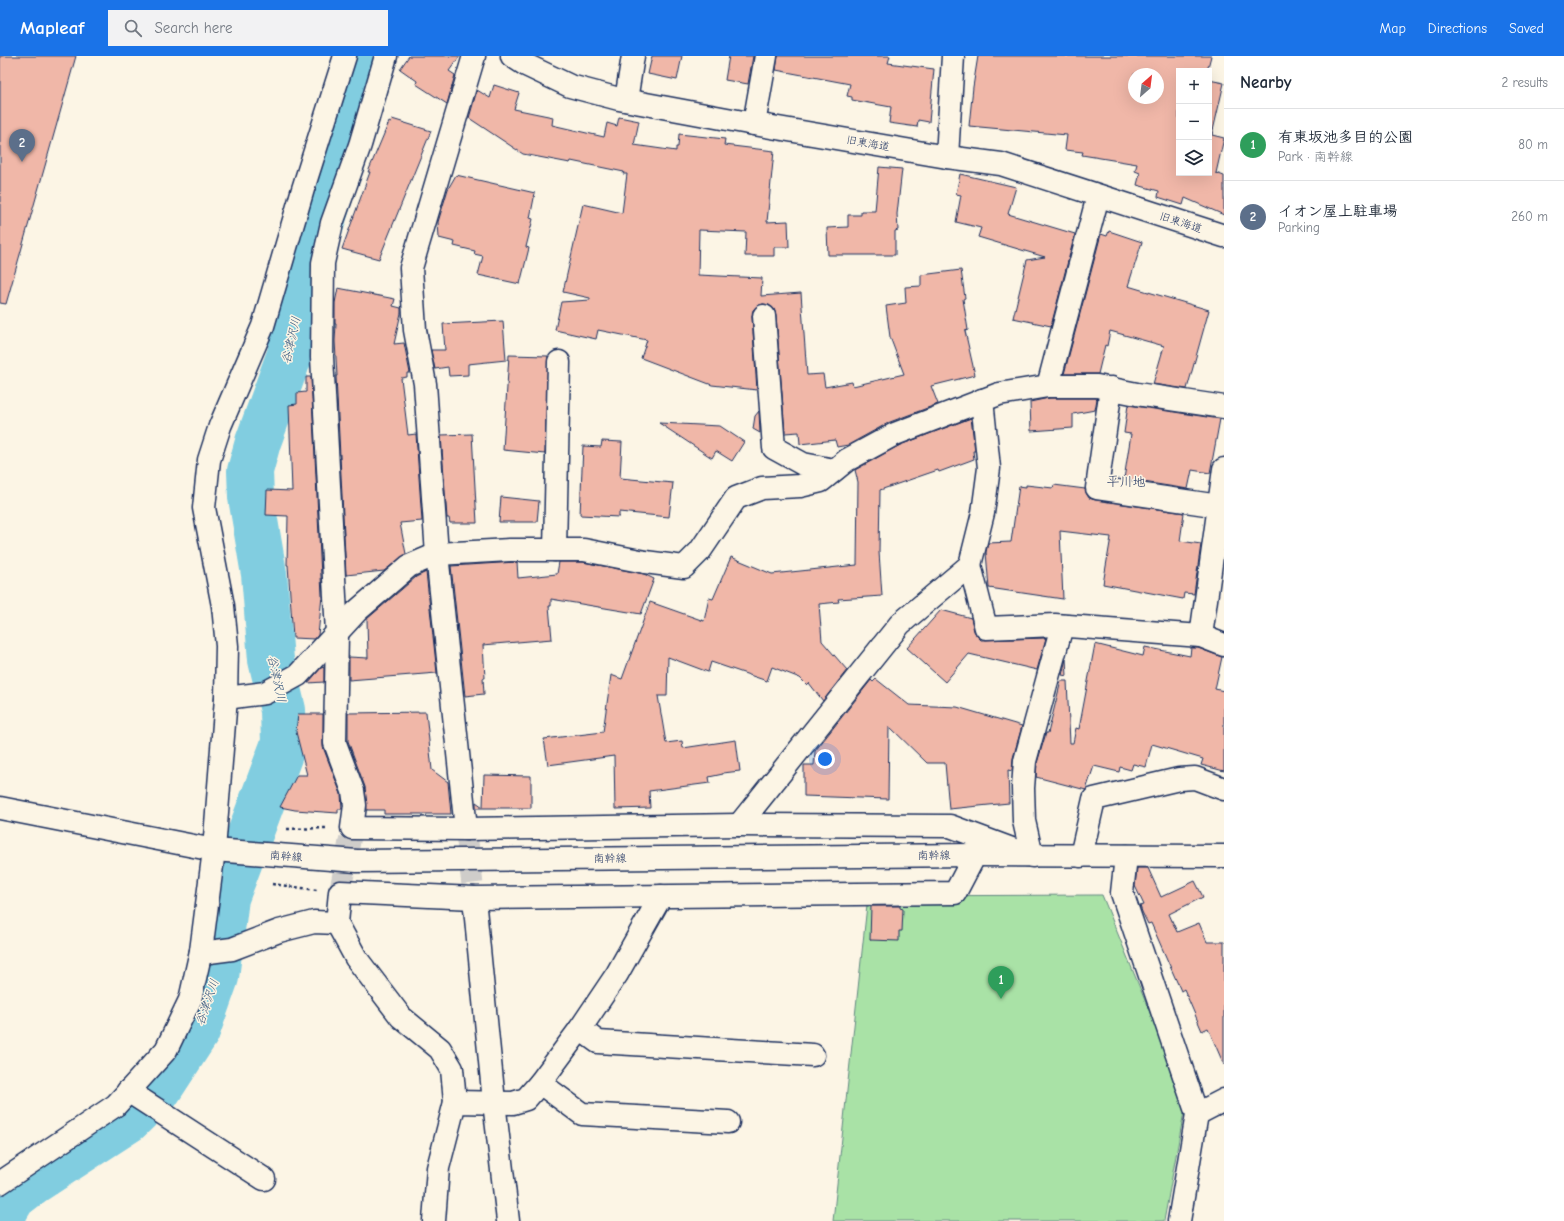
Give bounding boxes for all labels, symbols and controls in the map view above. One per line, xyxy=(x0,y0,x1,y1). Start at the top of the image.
search box xyxy=(108,10,388,46)
text: Mapleaf xyxy=(20,17,84,39)
icon: search xyxy=(122,17,144,39)
text: Search here xyxy=(154,19,233,37)
text: Map xyxy=(1379,20,1406,37)
text: Directions xyxy=(1428,20,1487,37)
text: Saved xyxy=(1509,20,1544,37)
north arrow xyxy=(1128,68,1164,104)
map controls xyxy=(1176,68,1212,176)
button: + xyxy=(1176,68,1212,104)
text: Nearby xyxy=(1240,73,1291,92)
text: 2 results xyxy=(1501,75,1548,90)
button: − xyxy=(1176,104,1212,140)
text: 有東坂池多目的公園 xyxy=(1278,128,1413,146)
pin: 2 xyxy=(9,129,35,162)
street label: 旧東海道 xyxy=(845,133,891,154)
text: 1 xyxy=(1250,137,1256,152)
text: 80 m xyxy=(1518,137,1548,152)
button: layers xyxy=(1176,140,1212,176)
text: Park · 南幹線 xyxy=(1278,149,1353,164)
text: イオン屋上駐車場 xyxy=(1278,202,1398,220)
street label: 旧東海道 xyxy=(1158,209,1204,235)
text: 2 xyxy=(1250,209,1256,224)
text: 260 m xyxy=(1511,209,1548,224)
text: Parking xyxy=(1278,220,1320,235)
water label: 谷津沢川 xyxy=(279,315,303,365)
district label: 平川地 xyxy=(1106,474,1146,489)
water label: 谷津沢川 xyxy=(265,654,289,704)
your location xyxy=(815,749,835,769)
street label: 南幹線 xyxy=(269,849,303,864)
street label: 南幹線 xyxy=(917,849,951,862)
street label: 南幹線 xyxy=(593,852,627,865)
pin: 1 xyxy=(988,966,1014,999)
water label: 谷津沢川 xyxy=(193,977,221,1027)

